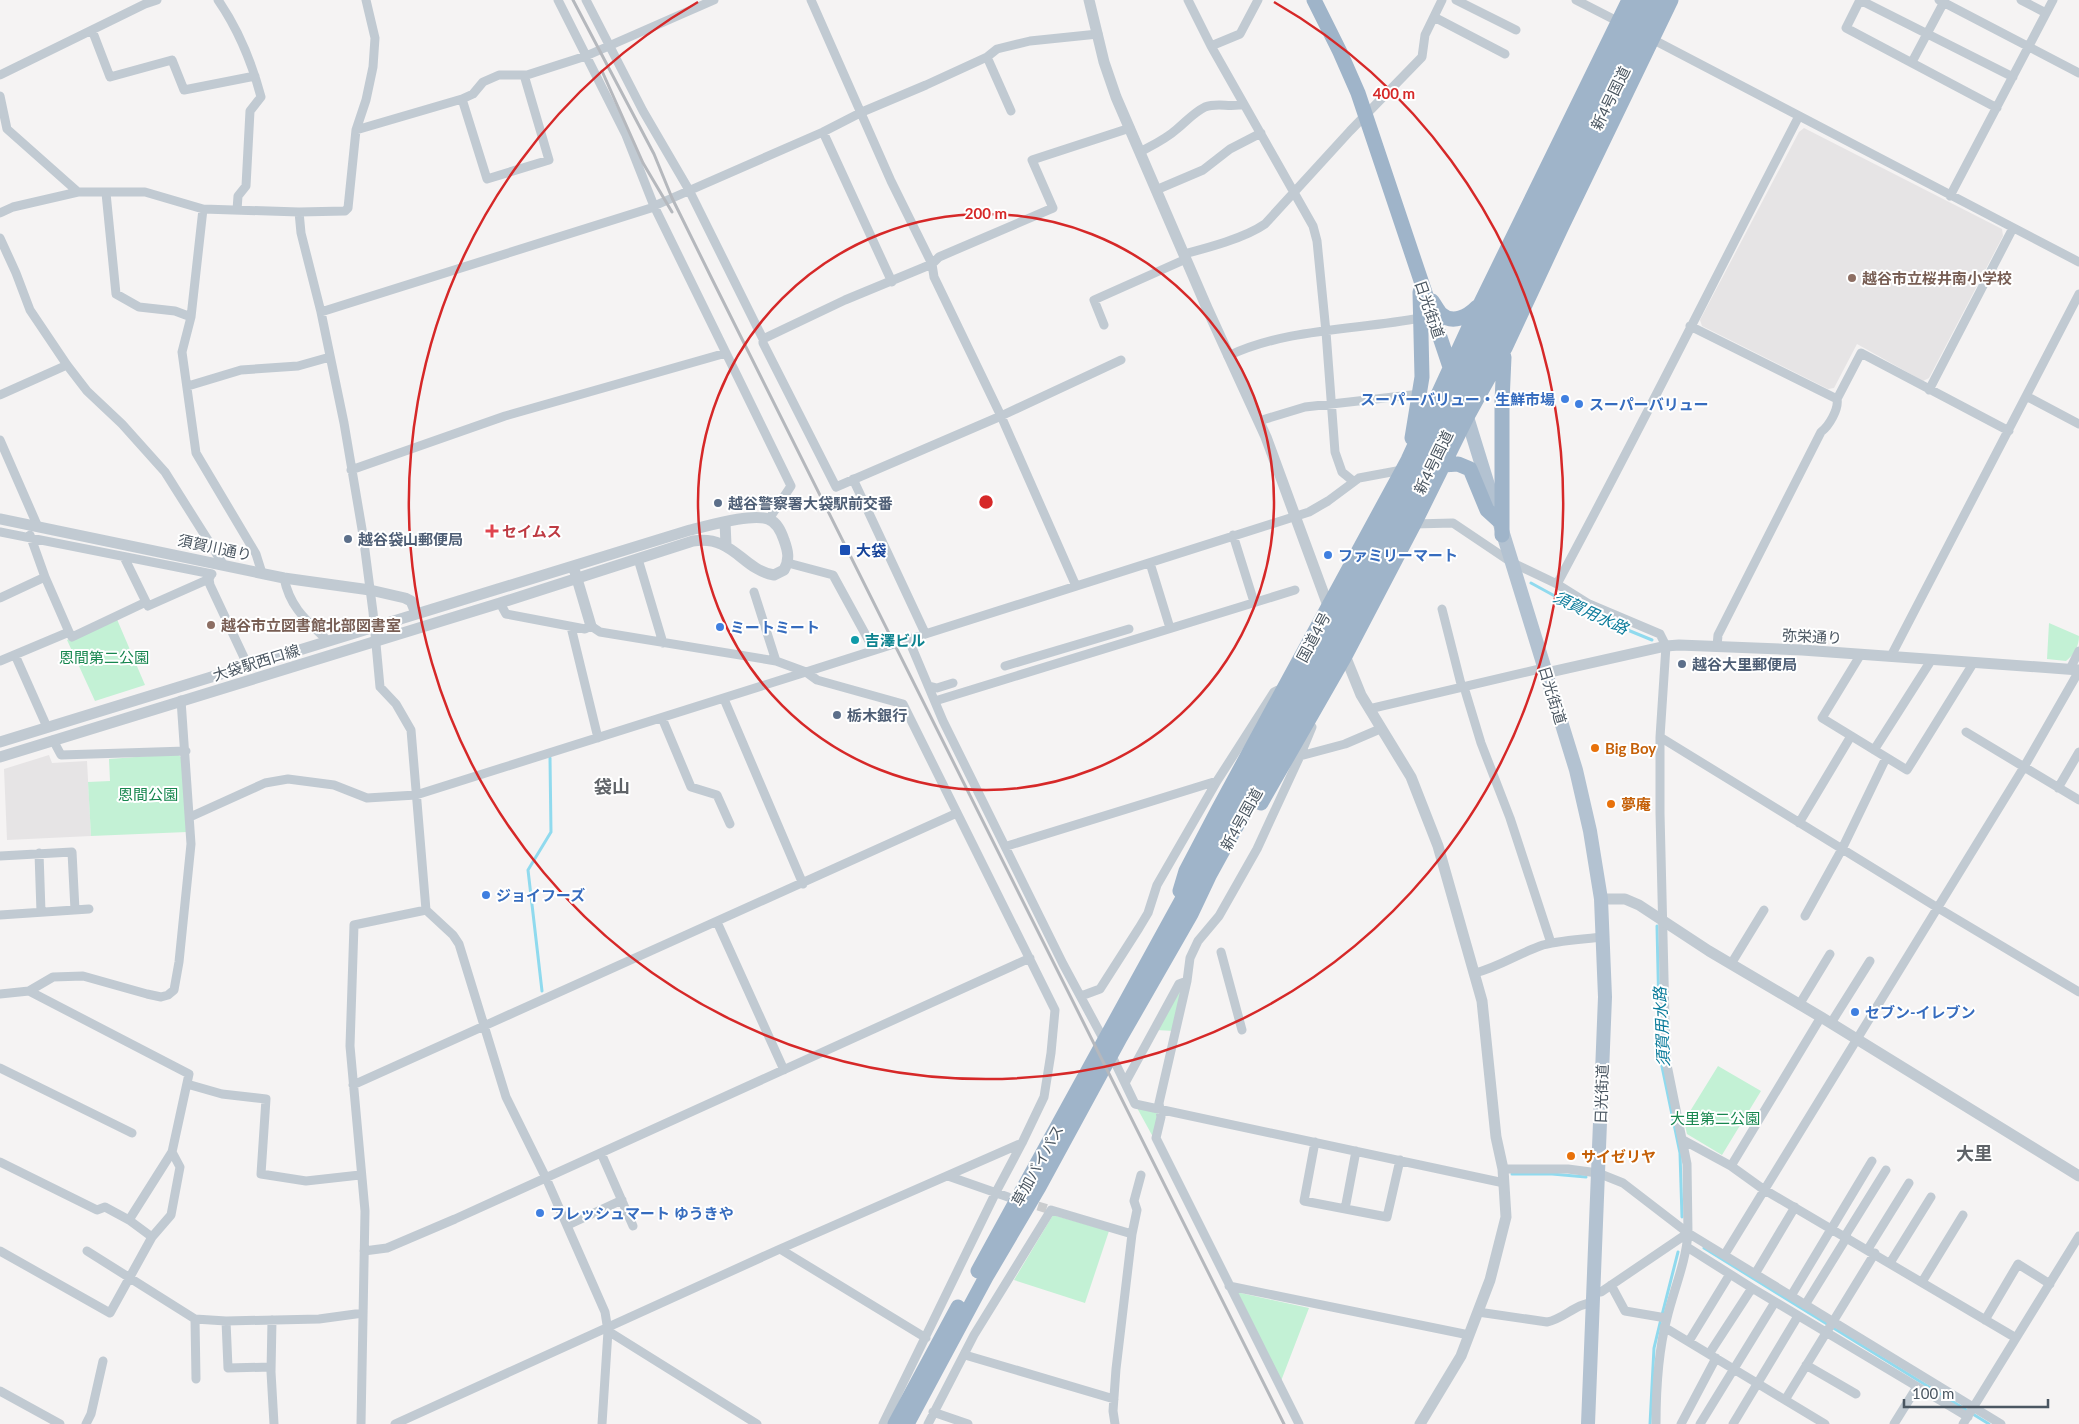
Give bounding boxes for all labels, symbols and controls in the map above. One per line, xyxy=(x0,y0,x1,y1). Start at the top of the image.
street label: 新4号国道 xyxy=(1587,63,1633,133)
text: 400 m xyxy=(1373,84,1415,102)
text: 200 m xyxy=(965,204,1007,222)
place label: 越谷市立桜井南小学校 xyxy=(1862,269,2012,287)
marker: 越谷市立桜井南小学校 xyxy=(1846,272,1858,284)
street label: 日光街道 xyxy=(1412,278,1448,340)
place label: スーパーバリュー・生鮮市場 xyxy=(1360,390,1555,408)
marker: スーパーバリュー・生鮮市場 xyxy=(1559,393,1571,405)
place label: スーパーバリュー xyxy=(1589,395,1709,413)
marker: スーパーバリュー xyxy=(1573,398,1585,410)
street label: 新4号国道 xyxy=(1410,427,1456,497)
centre of rings xyxy=(977,493,995,511)
place label: 越谷警察署大袋駅前交番 xyxy=(728,494,893,512)
marker: 越谷警察署大袋駅前交番 xyxy=(712,497,724,509)
place label: セイムス xyxy=(502,522,562,540)
marker: セイムス xyxy=(486,525,498,537)
street label: 須賀川通り xyxy=(176,530,254,564)
place label: 越谷袋山郵便局 xyxy=(358,530,463,548)
marker: 越谷袋山郵便局 xyxy=(342,533,354,545)
place label: 大袋 xyxy=(856,541,886,559)
marker: 大袋 xyxy=(838,543,852,557)
place label: ファミリーマート xyxy=(1338,546,1458,564)
marker: ファミリーマート xyxy=(1322,549,1334,561)
water label: 須賀用水路 xyxy=(1551,586,1633,638)
street label: 国道4号 xyxy=(1292,609,1334,665)
place label: 越谷市立図書館北部図書室 xyxy=(221,616,401,634)
place label: ミートミート xyxy=(730,618,820,636)
marker: 越谷市立図書館北部図書室 xyxy=(205,619,217,631)
marker: ミートミート xyxy=(714,621,726,633)
street label: 弥栄通り xyxy=(1782,625,1842,647)
place label: 吉澤ビル xyxy=(865,631,925,649)
marker: 吉澤ビル xyxy=(849,634,861,646)
street label: 大袋駅西口線 xyxy=(210,640,302,684)
park label: 恩間第二公園 xyxy=(59,648,149,666)
place label: 越谷大里郵便局 xyxy=(1692,655,1797,673)
marker: 越谷大里郵便局 xyxy=(1676,658,1688,670)
street label: 日光街道 xyxy=(1536,664,1570,726)
place label: 栃木銀行 xyxy=(847,706,907,724)
marker: 栃木銀行 xyxy=(831,709,843,721)
place label: Big Boy xyxy=(1605,739,1656,757)
marker: Big Boy xyxy=(1589,742,1601,754)
district label: 袋山 xyxy=(594,775,630,797)
park label: 恩間公園 xyxy=(118,785,178,803)
street label: 新4号国道 xyxy=(1216,785,1266,853)
place label: 夢庵 xyxy=(1621,795,1651,813)
marker: 夢庵 xyxy=(1605,798,1617,810)
place label: ジョイフーズ xyxy=(496,886,585,904)
marker: ジョイフーズ xyxy=(480,889,492,901)
water label: 須賀用水路 xyxy=(1649,985,1673,1067)
place label: セブン-イレブン xyxy=(1865,1003,1976,1021)
marker: セブン-イレブン xyxy=(1849,1006,1861,1018)
street label: 日光街道 xyxy=(1591,1064,1611,1124)
park label: 大里第二公園 xyxy=(1670,1109,1760,1127)
street label: 草加バイパス xyxy=(1007,1121,1067,1209)
district label: 大里 xyxy=(1956,1142,1992,1164)
place label: サイゼリヤ xyxy=(1581,1147,1656,1165)
marker: サイゼリヤ xyxy=(1565,1150,1577,1162)
place label: フレッシュマート ゆうきや xyxy=(550,1204,734,1222)
marker: フレッシュマート ゆうきや xyxy=(534,1207,546,1219)
scale bar xyxy=(1904,1376,2048,1408)
text: 100 m xyxy=(1912,1384,1954,1402)

